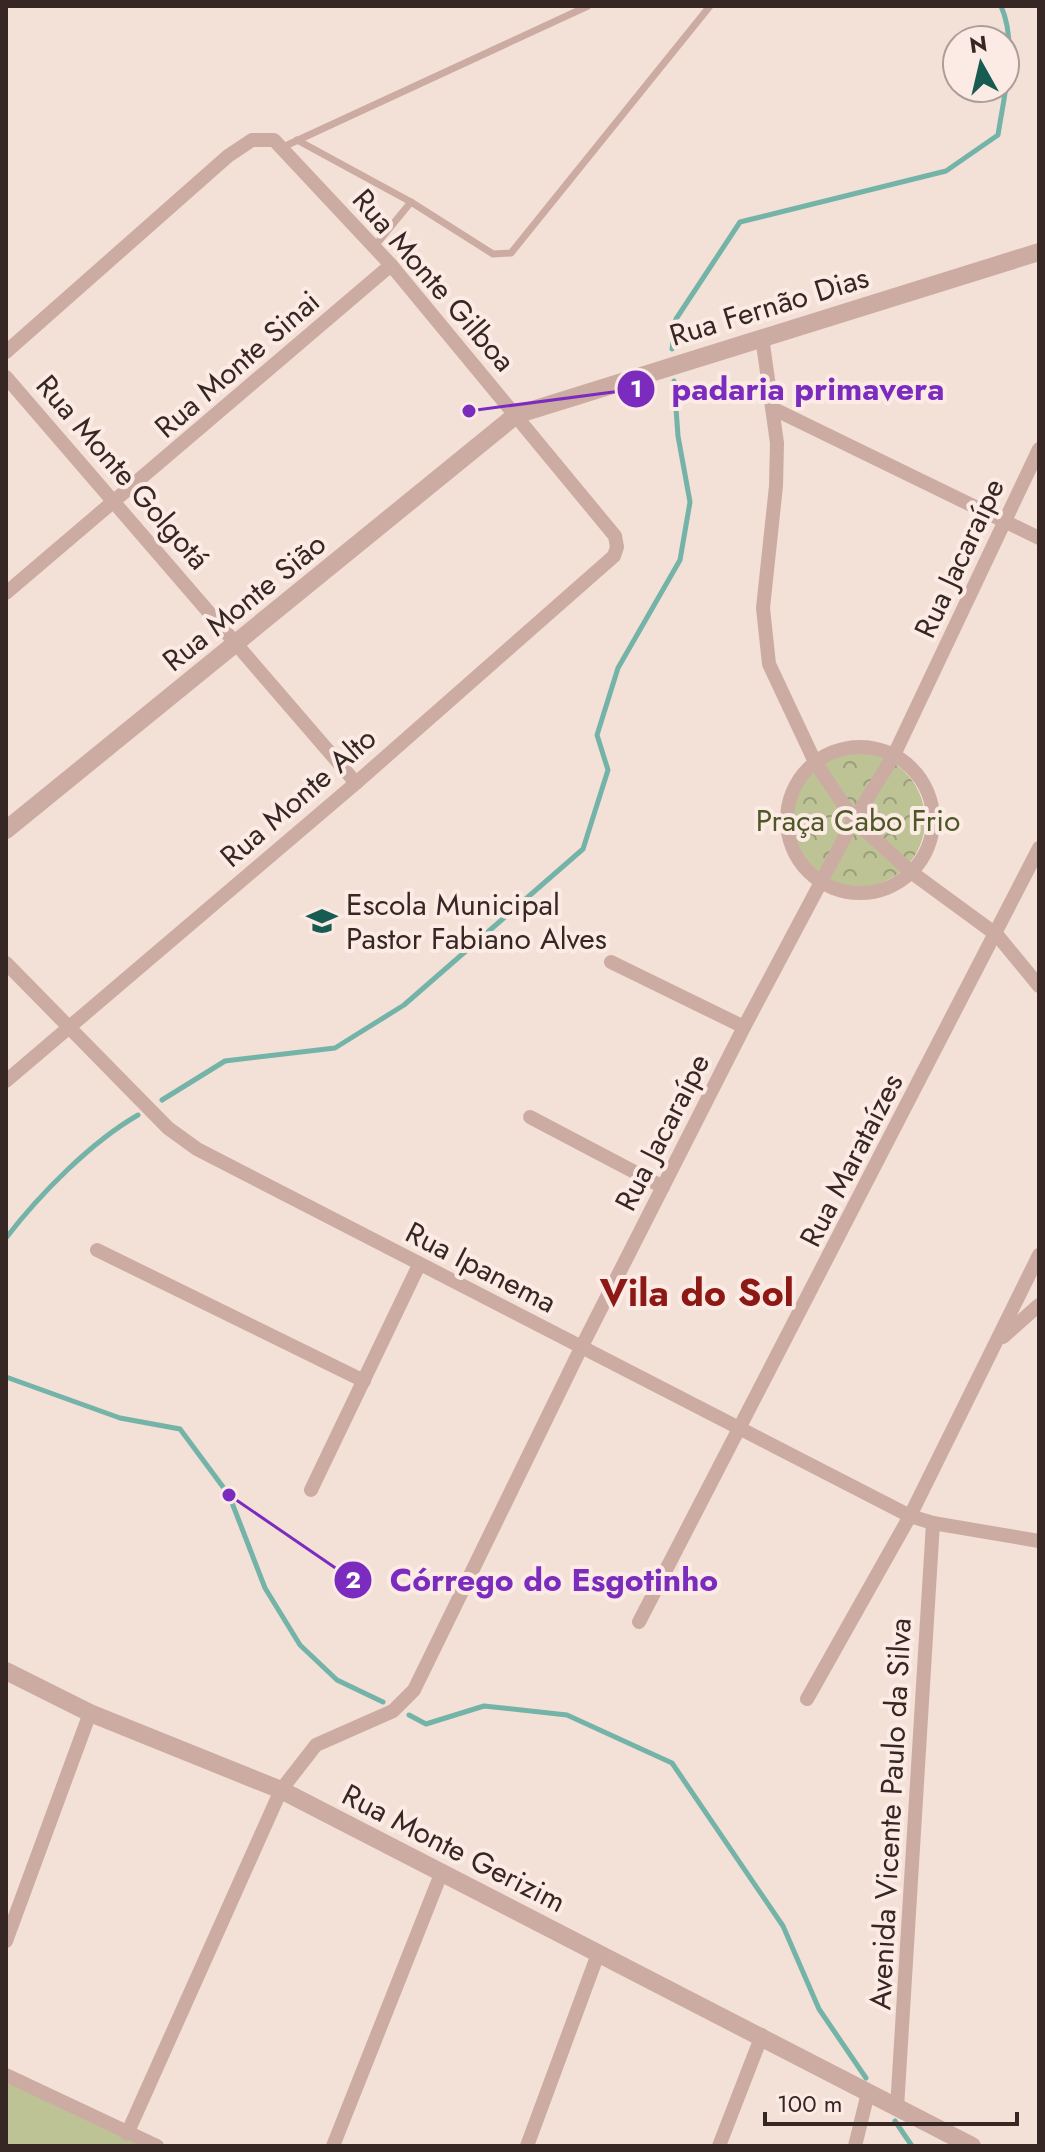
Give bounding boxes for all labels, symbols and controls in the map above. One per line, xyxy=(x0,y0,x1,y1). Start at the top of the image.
north arrow xyxy=(941,24,1021,104)
text: N xyxy=(967,27,989,61)
street label: Rua Monte Gilboa xyxy=(342,179,526,381)
street label: Rua Fernão Dias xyxy=(664,255,874,357)
street label: Rua Monte Sinai xyxy=(145,280,329,448)
callout: padaria primavera xyxy=(616,361,961,417)
street label: Rua Monte Golgotá xyxy=(26,365,220,579)
text: padaria primavera xyxy=(672,366,945,412)
text: 1 xyxy=(630,371,642,406)
street label: Rua Jacaraípe xyxy=(903,471,1015,645)
street label: Rua Monte Sião xyxy=(153,523,335,681)
street label: Rua Monte Alto xyxy=(211,717,385,877)
park label: Praça Cabo Frio xyxy=(756,799,960,842)
place label: Escola Municipal Pastor Fabiano Alves xyxy=(346,883,607,960)
school or university icon: Escola Municipal Pastor Fabiano Alves xyxy=(305,904,339,938)
street label: Rua Jacaraípe xyxy=(604,1046,720,1218)
street label: Rua Marataízes xyxy=(789,1066,913,1254)
street label: Rua Ipanema xyxy=(398,1211,564,1323)
district label: Vila do Sol xyxy=(599,1265,794,1320)
callout: Córrego do Esgotinho xyxy=(333,1552,734,1608)
text: Córrego do Esgotinho xyxy=(390,1557,718,1603)
text: 2 xyxy=(345,1562,361,1597)
street label: Avenida Vicente Paulo da Silva xyxy=(858,1617,922,2011)
street label: Rua Monte Gerizim xyxy=(335,1773,573,1923)
scale bar xyxy=(765,2076,1017,2126)
text: 100 m xyxy=(777,2086,843,2121)

